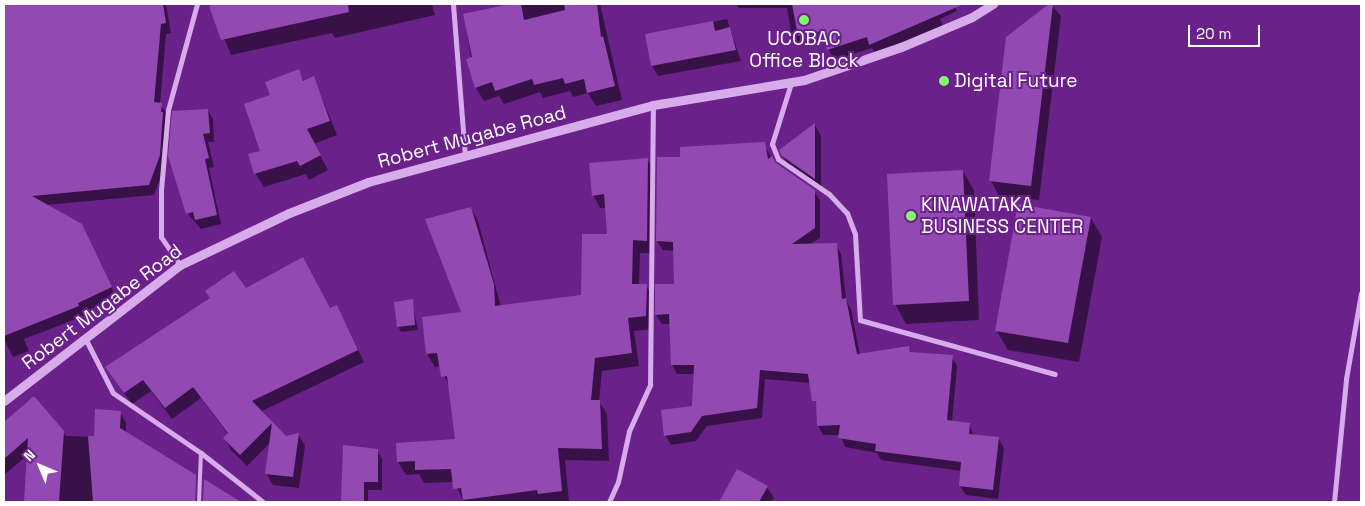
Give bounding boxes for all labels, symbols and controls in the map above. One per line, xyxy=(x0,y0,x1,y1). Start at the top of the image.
marker: UCOBAC Office Block xyxy=(798,14,810,26)
scale bar xyxy=(1190,15,1262,47)
text: 20 m xyxy=(1196,24,1231,43)
place label: UCOBAC Office Block xyxy=(749,28,859,72)
place label: Digital Future xyxy=(954,70,1078,92)
marker: Digital Future xyxy=(938,75,950,87)
street label: Robert Mugabe Road xyxy=(375,101,569,173)
place label: KINAWATAKA BUSINESS CENTER xyxy=(921,194,1083,238)
marker: KINAWATAKA BUSINESS CENTER xyxy=(905,210,917,222)
street label: Robert Mugabe Road xyxy=(18,239,186,375)
north arrow xyxy=(15,441,65,491)
text: N xyxy=(20,446,39,465)

